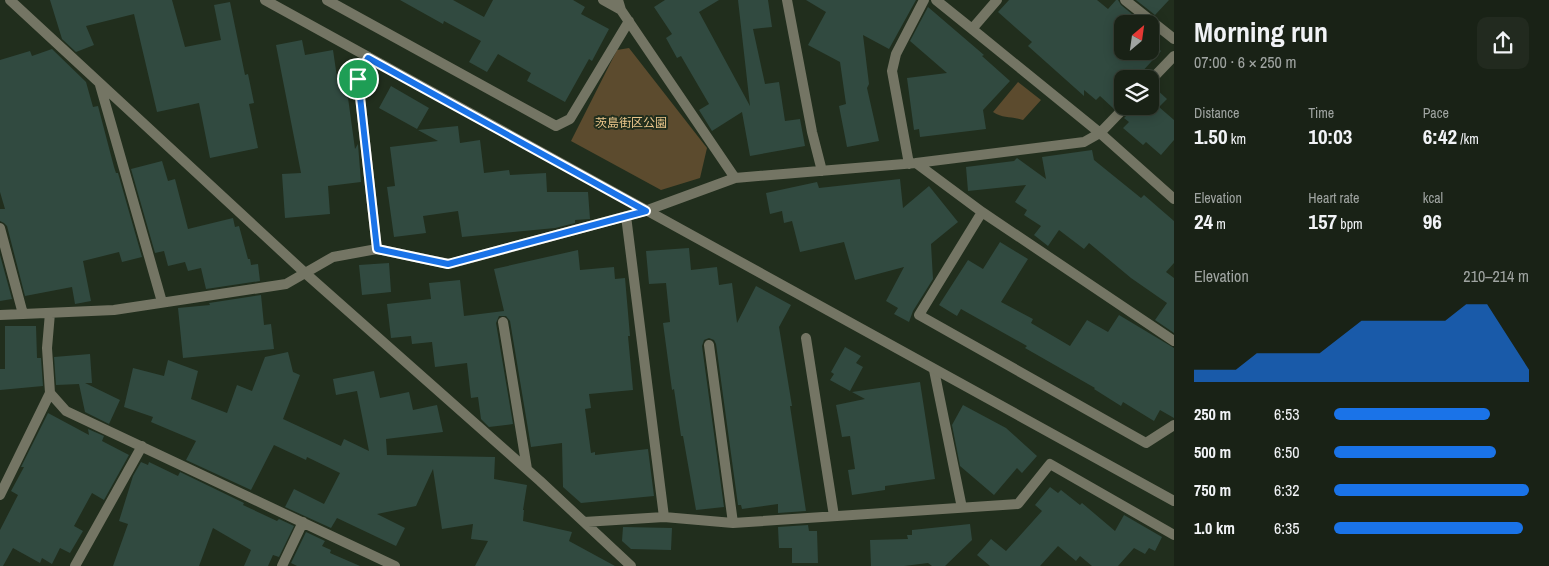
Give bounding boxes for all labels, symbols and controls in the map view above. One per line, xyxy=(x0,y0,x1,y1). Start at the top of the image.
text: Morning run xyxy=(1194,13,1328,51)
north arrow xyxy=(1114,15,1159,60)
map controls xyxy=(1114,15,1159,115)
button: share xyxy=(1477,17,1529,69)
text: 07:00 · 6 × 250 m xyxy=(1194,51,1297,73)
pin xyxy=(337,58,379,100)
icon: arrive xyxy=(344,65,372,93)
button: layers xyxy=(1114,70,1159,115)
text: Distance xyxy=(1194,104,1239,122)
text: Time xyxy=(1308,104,1334,122)
text: Pace xyxy=(1423,104,1449,122)
park label: 茨島街区公園 xyxy=(595,115,667,131)
text: 1.50 xyxy=(1194,122,1228,151)
text: 10:03 xyxy=(1308,122,1352,151)
text: 6:42 xyxy=(1423,122,1457,151)
text: km xyxy=(1228,130,1246,148)
text: /km xyxy=(1457,130,1479,148)
text: Elevation xyxy=(1194,189,1242,207)
text: Heart rate xyxy=(1308,189,1359,207)
text: kcal xyxy=(1423,189,1443,207)
text: 24 xyxy=(1194,207,1213,236)
text: 157 xyxy=(1308,207,1337,236)
text: 96 xyxy=(1423,207,1442,236)
text: m xyxy=(1213,215,1226,233)
text: bpm xyxy=(1337,215,1363,233)
text: Elevation xyxy=(1194,265,1249,287)
text: 210–214 m xyxy=(1463,265,1529,287)
text: 250 m xyxy=(1194,403,1231,425)
text: 6:53 xyxy=(1274,403,1300,425)
text: 500 m xyxy=(1194,441,1231,463)
text: 6:50 xyxy=(1274,441,1300,463)
text: 750 m xyxy=(1194,479,1231,501)
text: 6:32 xyxy=(1274,479,1300,501)
text: 1.0 km xyxy=(1194,517,1235,539)
text: 6:35 xyxy=(1274,517,1300,539)

